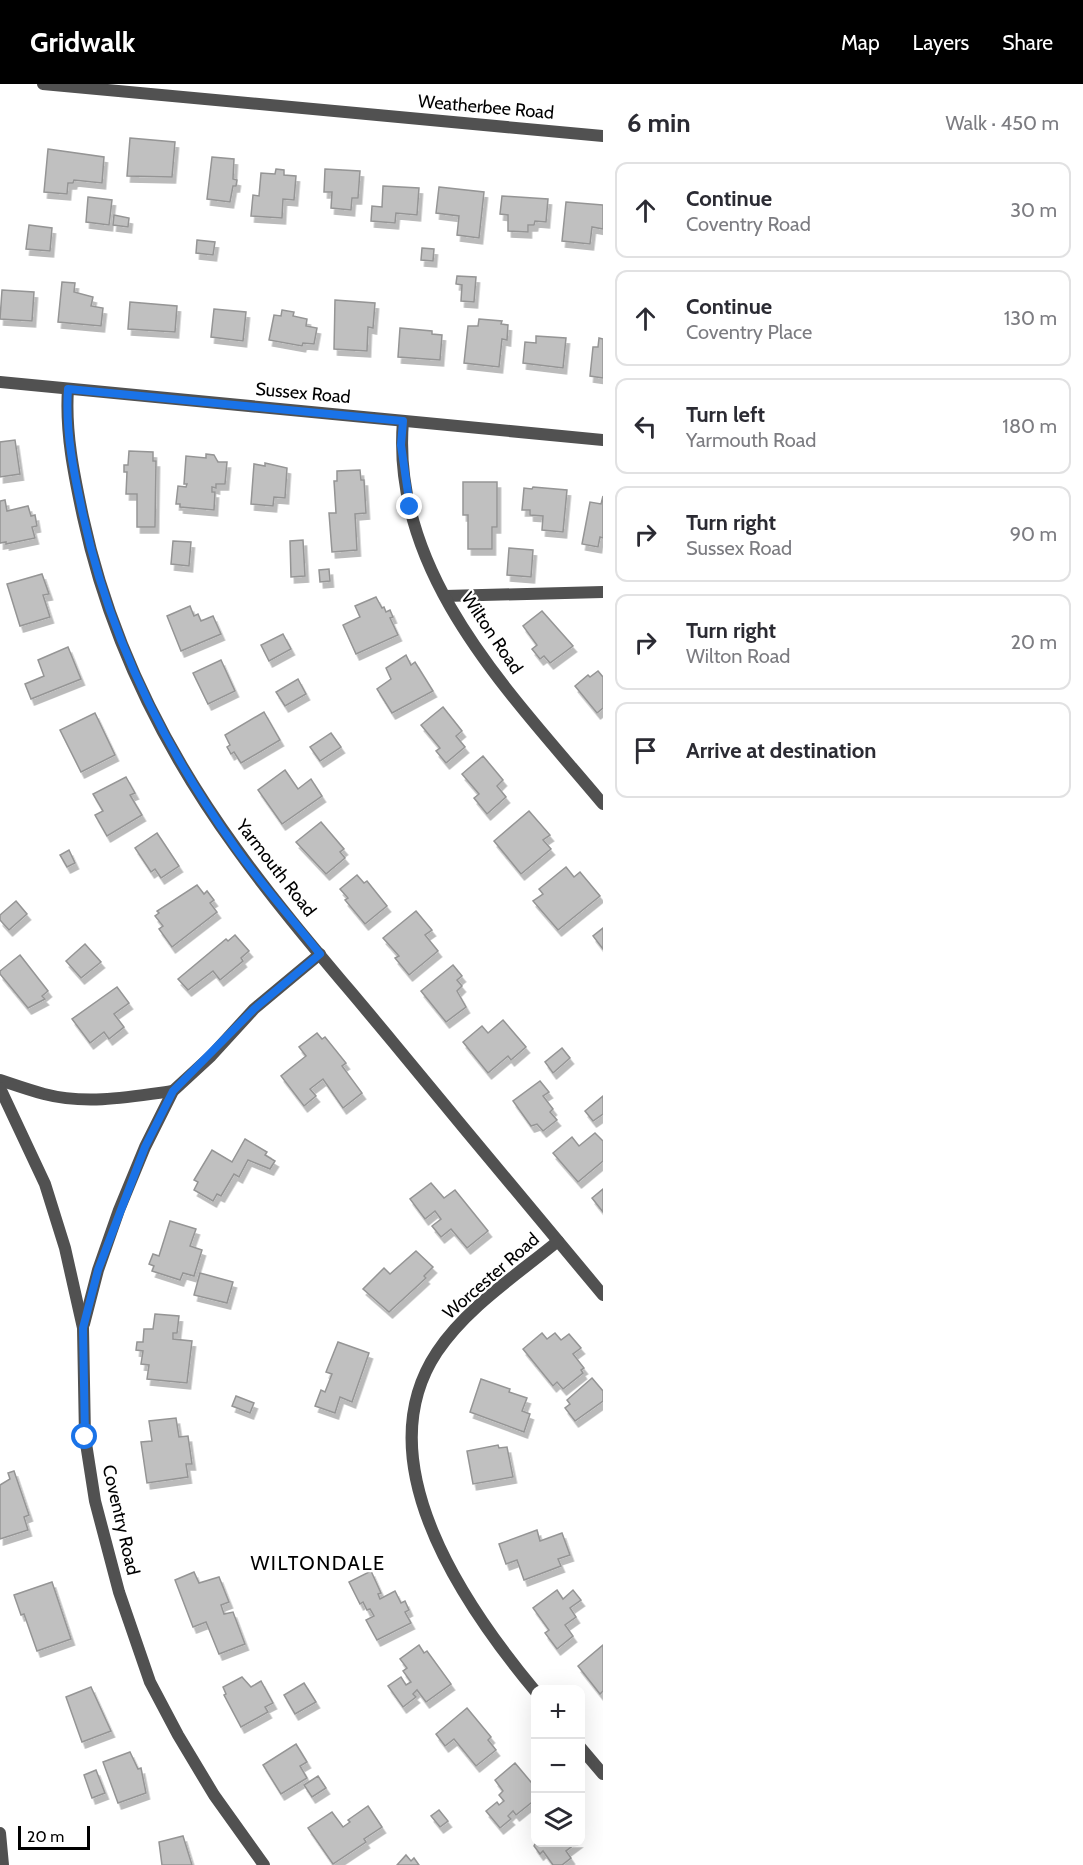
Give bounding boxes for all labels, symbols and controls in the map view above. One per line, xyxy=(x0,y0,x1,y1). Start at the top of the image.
text: Gridwalk xyxy=(30,25,135,59)
text: Map xyxy=(841,30,880,55)
text: Layers xyxy=(913,30,969,55)
text: Share xyxy=(1002,30,1053,55)
street label: Weatherbee Road xyxy=(417,90,555,124)
text: 6 min xyxy=(627,107,691,139)
text: Walk · 450 m xyxy=(945,111,1059,135)
text: Continue xyxy=(686,185,772,212)
icon: ahead xyxy=(629,194,662,227)
text: 30 m xyxy=(1010,198,1057,222)
text: Coventry Road xyxy=(686,212,811,236)
text: Continue xyxy=(686,293,772,320)
icon: ahead xyxy=(629,302,662,335)
text: 130 m xyxy=(1004,306,1057,330)
text: Coventry Place xyxy=(686,320,812,344)
street label: Sussex Road xyxy=(254,378,352,408)
text: Turn left xyxy=(686,401,765,428)
icon: left xyxy=(629,410,662,443)
text: 180 m xyxy=(1002,414,1057,438)
text: Yarmouth Road xyxy=(686,428,816,452)
route end xyxy=(396,493,422,519)
text: Turn right xyxy=(686,509,776,536)
icon: right xyxy=(629,518,662,551)
text: 90 m xyxy=(1010,522,1057,546)
text: Sussex Road xyxy=(686,536,792,560)
street label: Wilton Road xyxy=(457,588,527,678)
text: Turn right xyxy=(686,617,776,644)
icon: right xyxy=(629,626,662,659)
text: 20 m xyxy=(1011,630,1057,654)
text: Wilton Road xyxy=(686,644,790,668)
icon: arrive xyxy=(629,734,662,767)
text: Arrive at destination xyxy=(686,737,876,764)
street label: Yarmouth Road xyxy=(231,814,321,921)
street label: Worcester Road xyxy=(438,1228,544,1324)
route start xyxy=(71,1423,97,1449)
street label: Coventry Road xyxy=(98,1463,144,1577)
district label: WILTONDALE xyxy=(250,1551,386,1575)
map controls xyxy=(531,1685,585,1847)
button: + xyxy=(531,1685,585,1739)
button: − xyxy=(531,1739,585,1793)
button: layers xyxy=(531,1793,585,1847)
scale bar xyxy=(18,1823,90,1850)
text: 20 m xyxy=(27,1827,64,1846)

